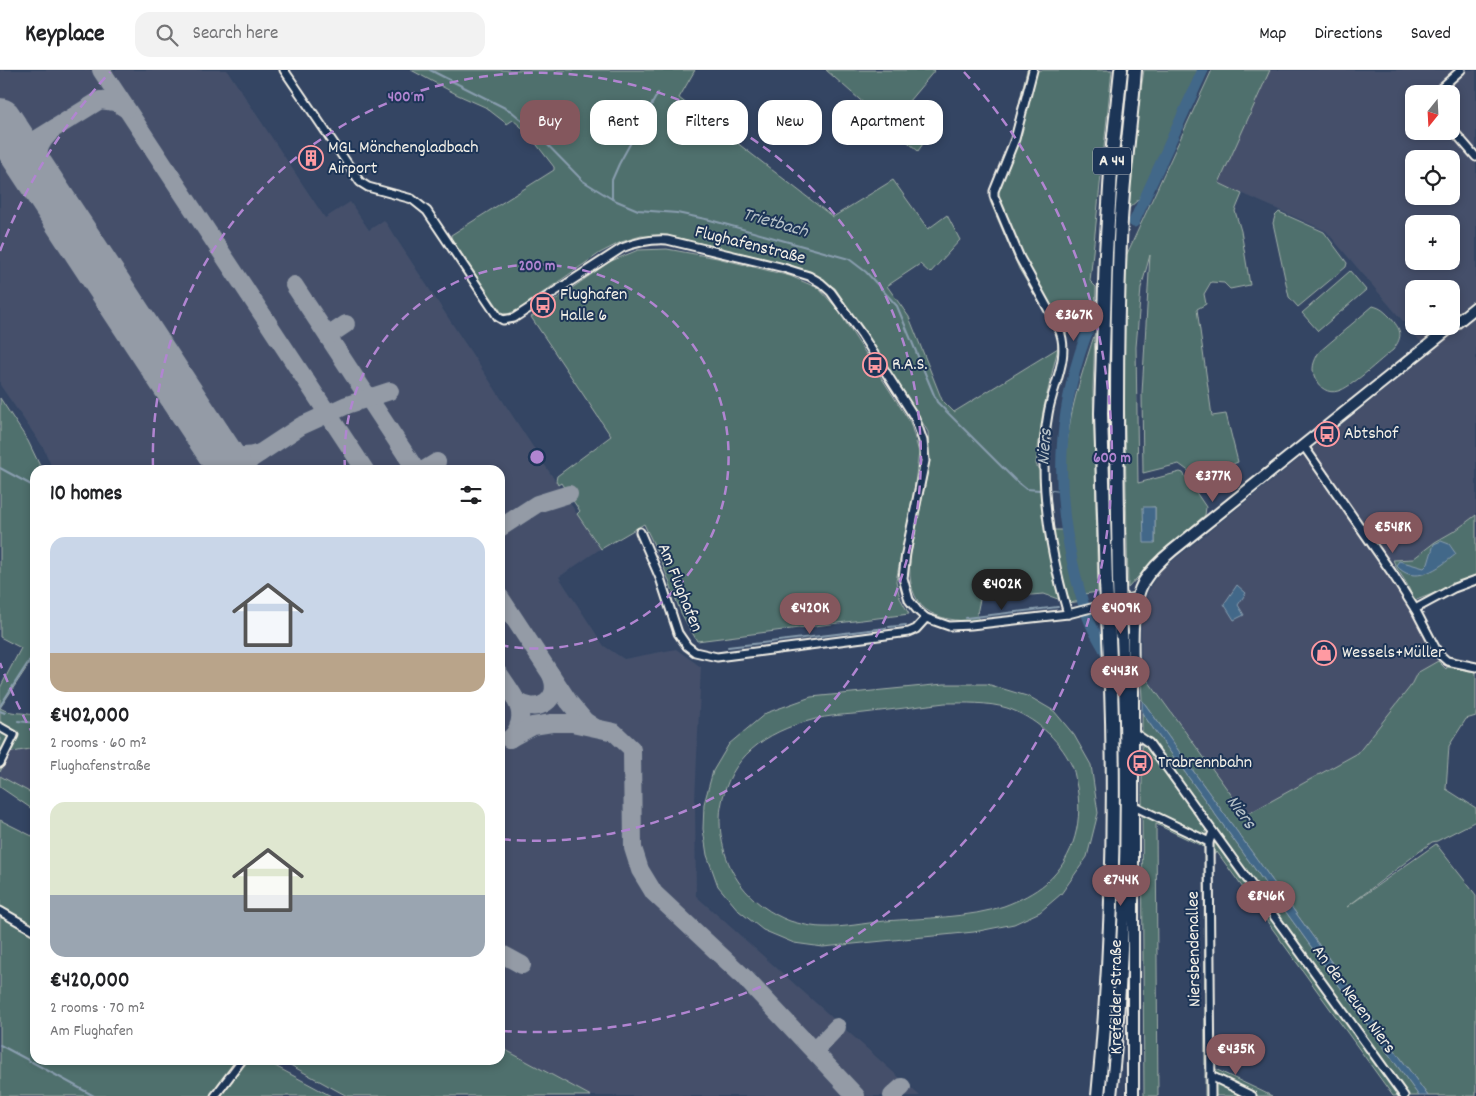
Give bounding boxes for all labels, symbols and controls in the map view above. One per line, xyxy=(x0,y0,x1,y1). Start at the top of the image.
search box xyxy=(135,12,485,57)
text: Keyplace xyxy=(25,18,105,52)
icon: search xyxy=(153,21,181,49)
text: Search here xyxy=(193,21,278,48)
text: Map xyxy=(1259,22,1286,47)
text: Directions xyxy=(1314,22,1383,47)
text: Saved xyxy=(1411,22,1451,47)
north arrow xyxy=(1405,85,1460,140)
map controls xyxy=(1405,85,1460,335)
text: 400 m xyxy=(388,87,424,109)
chip: Buy xyxy=(520,100,580,145)
chip: Rent xyxy=(590,100,657,145)
chip: Filters xyxy=(667,100,748,145)
chip: New xyxy=(758,100,822,145)
chip: Apartment xyxy=(832,100,943,145)
place label: MGL Mönchengladbach Airport xyxy=(328,136,478,182)
building icon: MGL Mönchengladbach Airport xyxy=(298,145,324,171)
road number: A 44 xyxy=(1093,148,1131,174)
button: locate xyxy=(1405,150,1460,205)
water label: Trietbach xyxy=(739,202,812,247)
button: + xyxy=(1405,215,1460,270)
street label: Flughafenstraße xyxy=(692,220,808,272)
text: 200 m xyxy=(519,256,555,278)
button: − xyxy=(1405,280,1460,335)
place label: Flughafen Halle 6 xyxy=(560,283,627,329)
bus stop icon: Flughafen Halle 6 xyxy=(530,292,556,318)
pin: €367K xyxy=(1039,300,1109,342)
text: €367K xyxy=(1055,304,1093,327)
bus stop icon: R.A.S. xyxy=(862,352,888,378)
place label: R.A.S. xyxy=(892,353,928,378)
bus stop icon: Abtshof xyxy=(1314,421,1340,447)
place label: Abtshof xyxy=(1344,422,1399,447)
water label: Niers xyxy=(1031,427,1061,466)
centre of rings xyxy=(528,448,546,466)
text: 600 m xyxy=(1093,448,1131,470)
pin: €377K xyxy=(1178,460,1248,503)
text: €377K xyxy=(1195,465,1231,488)
text: 10 homes xyxy=(50,480,122,510)
icon: filters xyxy=(457,481,485,509)
pin: €548K xyxy=(1358,512,1428,554)
text: €548K xyxy=(1375,516,1411,539)
street label: Am Flughafen xyxy=(650,540,708,636)
pin: €402K xyxy=(967,568,1037,611)
icon: home xyxy=(223,570,313,660)
text: €402K xyxy=(983,573,1021,596)
pin: €420K xyxy=(775,592,845,635)
pin: €409K xyxy=(1086,592,1156,635)
text: €420K xyxy=(791,597,829,620)
text: €409K xyxy=(1101,597,1141,620)
shop icon: Wessels+Müller xyxy=(1311,640,1337,666)
place label: Wessels+Müller xyxy=(1342,641,1445,666)
pin: €443K xyxy=(1085,656,1155,698)
text: €443K xyxy=(1102,660,1138,683)
text: €402,000 xyxy=(50,702,129,732)
text: 2 rooms · 60 m² xyxy=(50,732,147,755)
bus stop icon: Trabrennbahn xyxy=(1127,750,1153,776)
place label: Trabrennbahn xyxy=(1158,751,1252,776)
text: Flughafenstraße xyxy=(50,755,150,778)
water label: Niers xyxy=(1218,790,1262,836)
icon: home xyxy=(223,835,313,925)
pin: €744K xyxy=(1086,864,1156,907)
text: €744K xyxy=(1103,869,1139,892)
pin: €846K xyxy=(1231,880,1301,923)
text: €846K xyxy=(1247,885,1285,908)
street label: Niersbendenallee xyxy=(1181,891,1209,1007)
street label: Krefelder Straße xyxy=(1105,940,1130,1054)
street label: An der Neuen Niers xyxy=(1305,941,1401,1059)
text: €420,000 xyxy=(50,967,129,997)
text: 2 rooms · 70 m² xyxy=(50,997,145,1020)
text: Am Flughafen xyxy=(50,1020,133,1043)
pin: €435K xyxy=(1201,1034,1271,1076)
text: €435K xyxy=(1217,1038,1255,1061)

